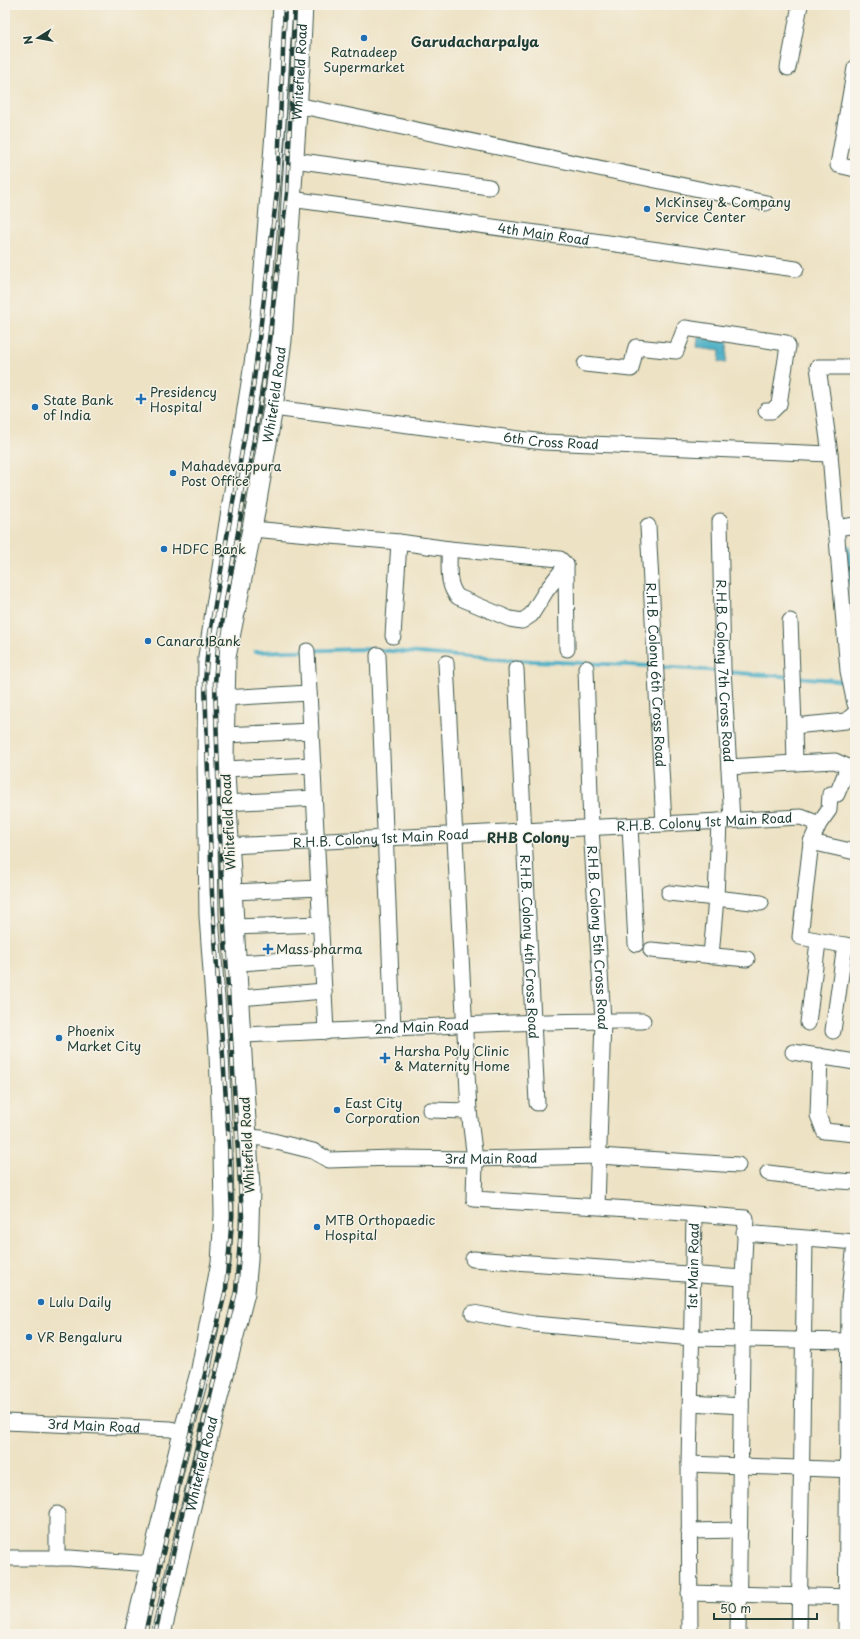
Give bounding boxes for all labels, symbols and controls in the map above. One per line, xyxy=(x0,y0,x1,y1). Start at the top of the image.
north arrow xyxy=(18,18,58,58)
street label: Whitefield Road xyxy=(286,23,311,121)
district label: Garudacharpalya xyxy=(411,31,539,52)
marker: Ratnadeep Supermarket xyxy=(359,33,369,43)
text: N xyxy=(18,34,37,46)
place label: Ratnadeep Supermarket xyxy=(323,42,405,76)
place label: McKinsey & Company Service Center xyxy=(655,192,791,226)
marker: McKinsey & Company Service Center xyxy=(642,204,652,214)
street label: 4th Main Road xyxy=(497,218,591,249)
street label: Whitefield Road xyxy=(257,345,290,444)
place label: Presidency Hospital xyxy=(150,382,217,416)
place label: State Bank of India xyxy=(43,390,114,424)
marker: Presidency Hospital xyxy=(135,393,147,405)
marker: State Bank of India xyxy=(30,402,40,412)
street label: 6th Cross Road xyxy=(502,427,599,453)
place label: Mahadevappura Post Office xyxy=(181,456,282,490)
marker: Mahadevappura Post Office xyxy=(168,468,178,478)
place label: HDFC Bank xyxy=(172,539,246,558)
marker: HDFC Bank xyxy=(159,544,169,554)
street label: R.H.B. Colony 7th Cross Road xyxy=(712,579,739,763)
street label: R.H.B. Colony 6th Cross Road xyxy=(642,582,671,768)
place label: Canara Bank xyxy=(156,631,241,650)
marker: Canara Bank xyxy=(143,636,153,646)
street label: Whitefield Road xyxy=(215,773,240,871)
street label: R.H.B. Colony 1st Main Road xyxy=(616,807,793,835)
street label: R.H.B. Colony 1st Main Road xyxy=(292,824,469,852)
district label: RHB Colony xyxy=(487,827,569,848)
street label: R.H.B. Colony 5th Cross Road xyxy=(583,845,613,1030)
street label: R.H.B. Colony 4th Cross Road xyxy=(516,854,544,1039)
place label: Mass pharma xyxy=(276,939,363,958)
marker: Mass pharma xyxy=(263,944,273,954)
street label: 2nd Main Road xyxy=(374,1015,470,1038)
place label: Phoenix Market City xyxy=(67,1021,141,1055)
marker: Phoenix Market City xyxy=(54,1033,64,1043)
place label: Harsha Poly Clinic & Maternity Home xyxy=(394,1041,510,1075)
marker: Harsha Poly Clinic & Maternity Home xyxy=(379,1052,391,1064)
place label: East City Corporation xyxy=(345,1093,420,1127)
street label: Whitefield Road xyxy=(234,1096,259,1194)
marker: East City Corporation xyxy=(332,1105,342,1115)
street label: 3rd Main Road xyxy=(444,1147,538,1168)
place label: MTB Orthopaedic Hospital xyxy=(325,1210,436,1244)
marker: MTB Orthopaedic Hospital xyxy=(312,1222,322,1232)
street label: 1st Main Road xyxy=(682,1223,703,1310)
place label: Lulu Daily xyxy=(49,1292,111,1311)
marker: Lulu Daily xyxy=(36,1297,46,1307)
place label: VR Bengaluru xyxy=(37,1327,122,1346)
marker: VR Bengaluru xyxy=(24,1332,34,1342)
street label: 3rd Main Road xyxy=(47,1414,141,1437)
street label: Whitefield Road xyxy=(180,1414,222,1513)
scale bar xyxy=(714,1595,817,1621)
text: 50 m xyxy=(720,1599,751,1617)

